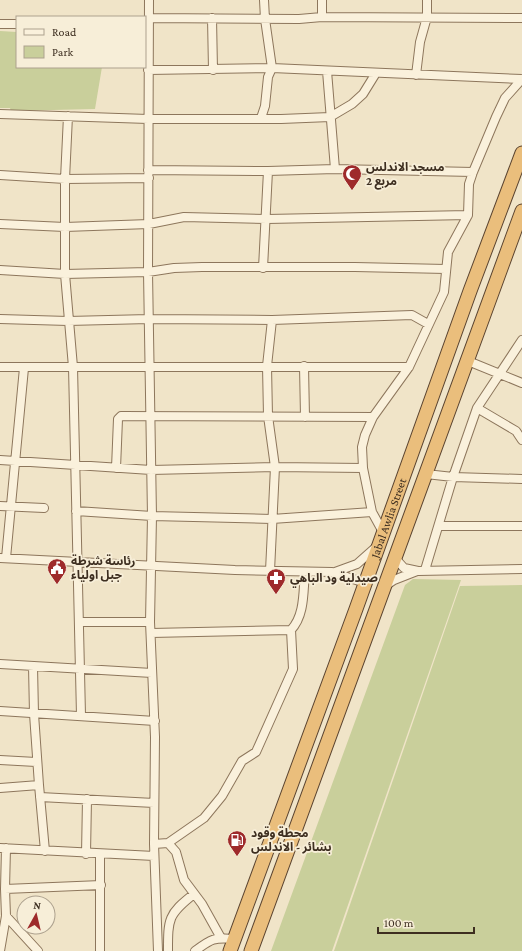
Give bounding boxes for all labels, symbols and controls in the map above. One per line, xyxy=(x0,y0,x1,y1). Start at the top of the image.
legend xyxy=(16,16,146,68)
text: Road xyxy=(52,25,77,39)
text: Park xyxy=(52,45,74,59)
place label: مسجد الاندلس مربع 2 xyxy=(366,160,445,190)
mosque icon: مسجد الاندلس مربع 2 xyxy=(341,163,363,191)
street label: Jabal Awlia Street xyxy=(367,475,410,561)
place label: رئاسة شرطة جبل اولياء xyxy=(71,554,136,582)
public building icon: رئاسة شرطة جبل اولياء xyxy=(46,557,68,585)
pharmacy icon: صيدلية ود الباهي xyxy=(265,567,287,595)
place label: صيدلية ود الباهي xyxy=(290,571,378,588)
place label: محطة وقود بشائر - الاندلس xyxy=(251,826,332,854)
fuel station icon: محطة وقود بشائر - الاندلس xyxy=(226,829,248,857)
north arrow xyxy=(16,895,56,935)
text: N xyxy=(33,899,42,912)
scale bar xyxy=(378,909,474,935)
text: 100 m xyxy=(384,916,414,930)

